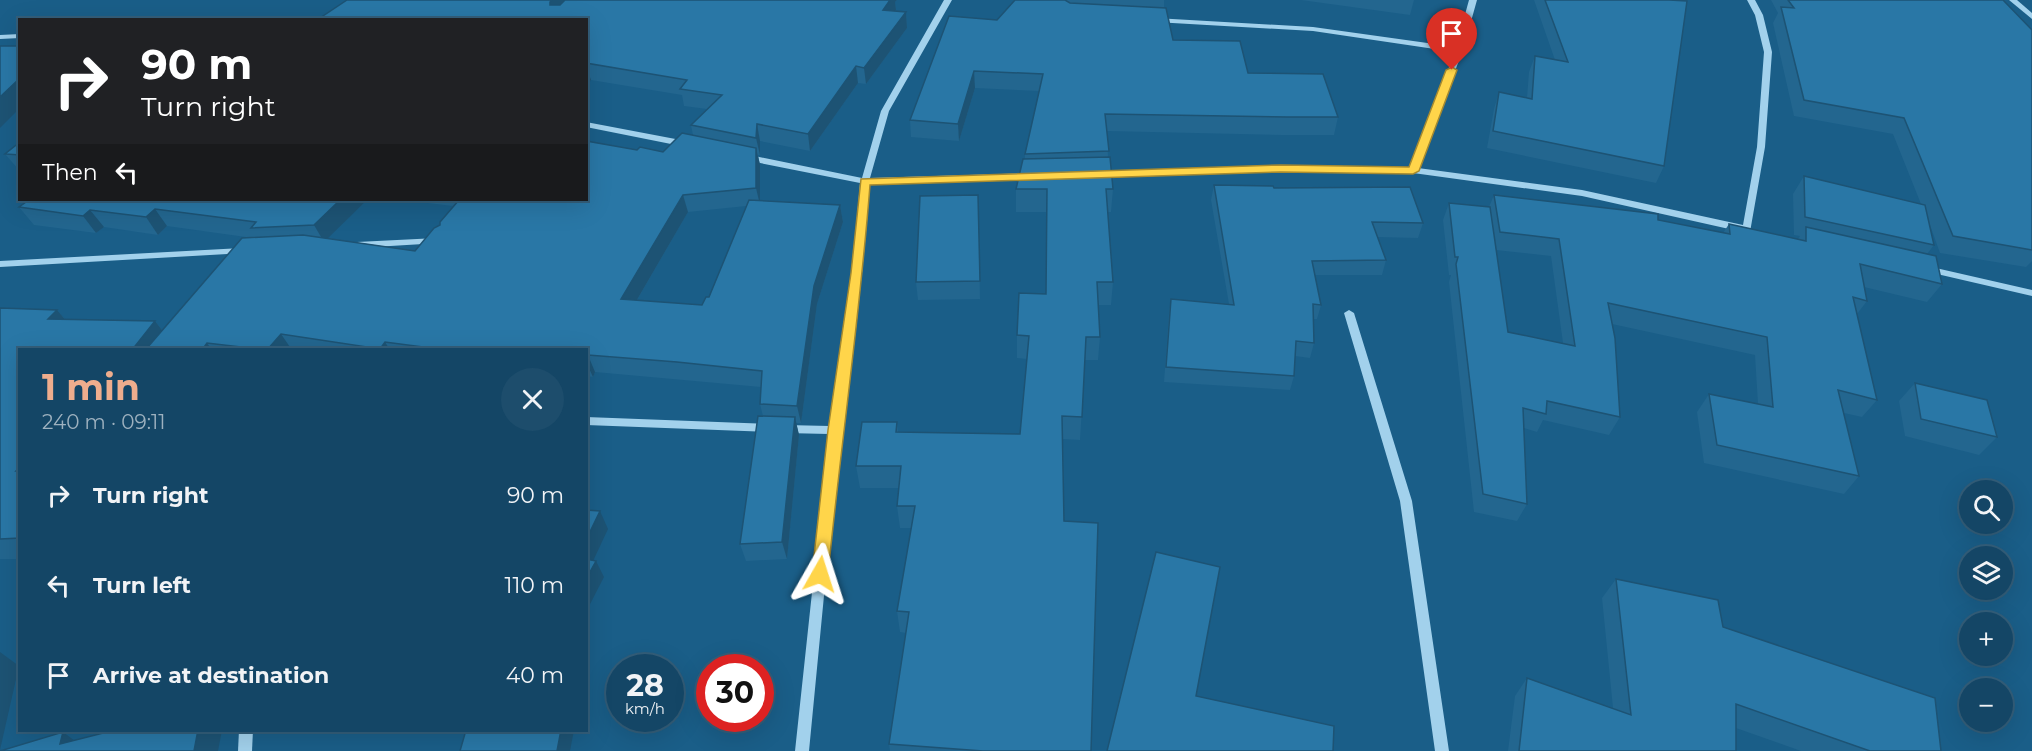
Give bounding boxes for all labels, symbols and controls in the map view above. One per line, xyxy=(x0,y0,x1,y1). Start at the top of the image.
pin xyxy=(1426,8,1477,70)
icon: arrive xyxy=(1435,17,1468,50)
text: 90 m xyxy=(141,38,252,90)
icon: right xyxy=(42,42,120,120)
text: Turn right xyxy=(141,90,276,123)
icon: left xyxy=(110,156,143,189)
text: Then xyxy=(42,159,98,186)
text: 1 min xyxy=(42,365,140,409)
button: close xyxy=(501,368,564,431)
text: 240 m · 09:11 xyxy=(42,410,165,434)
icon: right xyxy=(42,479,75,512)
map controls xyxy=(1959,480,2013,732)
button: search xyxy=(1959,480,2013,534)
text: Turn right xyxy=(93,482,208,509)
text: 90 m xyxy=(507,482,564,509)
position arrow xyxy=(788,542,852,606)
button: layers xyxy=(1959,546,2013,600)
icon: left xyxy=(42,569,75,602)
text: Turn left xyxy=(93,572,191,599)
text: 110 m xyxy=(504,572,564,599)
button: + xyxy=(1959,612,2013,666)
speed limit sign: 30 xyxy=(696,654,774,732)
icon: arrive xyxy=(42,659,75,692)
text: Arrive at destination xyxy=(93,662,329,689)
text: 40 m xyxy=(506,662,564,689)
text: 28 xyxy=(626,667,664,704)
button: − xyxy=(1959,678,2013,732)
text: km/h xyxy=(625,699,665,718)

